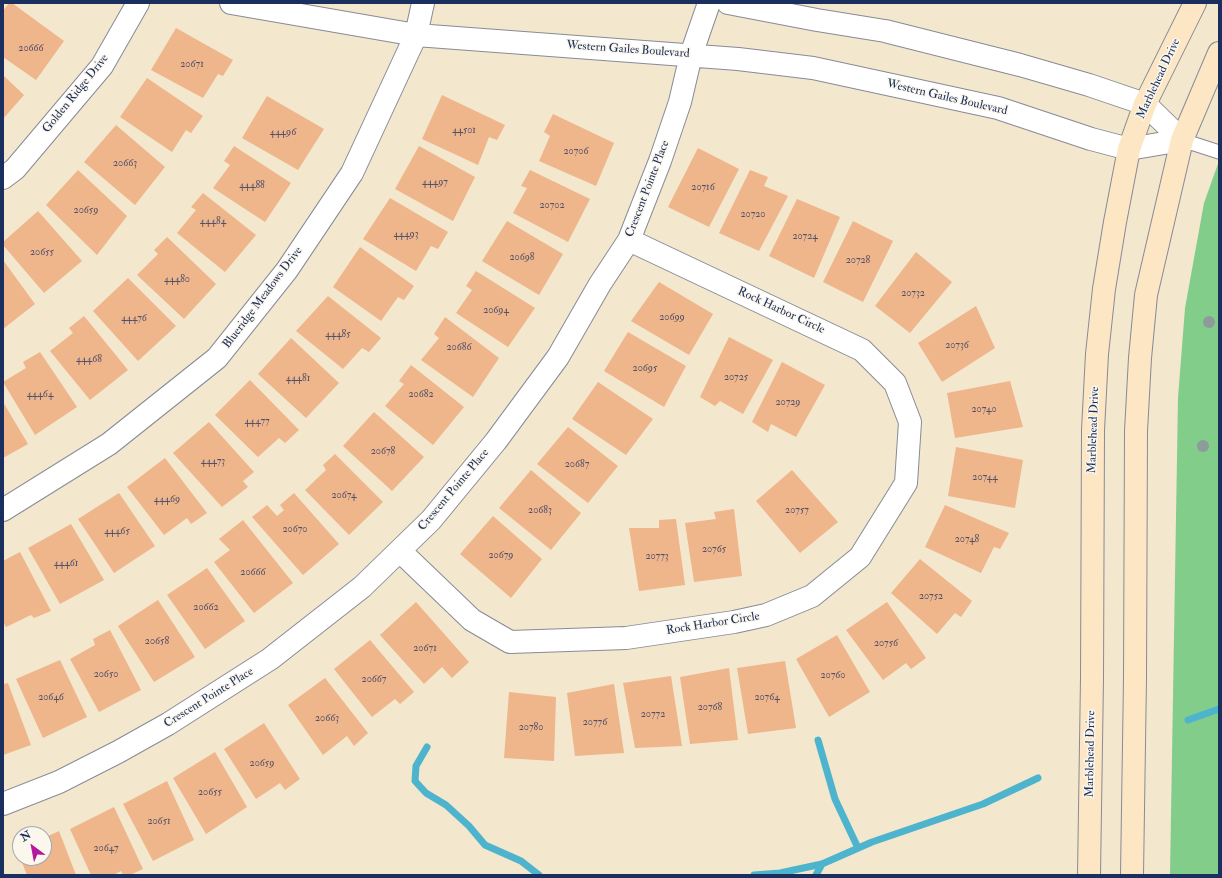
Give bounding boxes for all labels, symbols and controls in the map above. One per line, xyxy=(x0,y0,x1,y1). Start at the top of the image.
street label: Marblehead Drive xyxy=(1134,37,1184,121)
street label: Western Gailes Boulevard xyxy=(566,39,690,61)
house number: 20666 xyxy=(18,43,44,55)
street label: Golden Ridge Drive xyxy=(40,52,112,136)
house number: 20671 xyxy=(180,59,204,71)
street label: Western Gailes Boulevard xyxy=(885,77,1009,119)
house number: 44501 xyxy=(452,125,476,137)
house number: 44496 xyxy=(270,127,296,139)
street label: Crescent Pointe Place xyxy=(623,138,673,240)
house number: 20706 xyxy=(564,146,588,158)
house number: 20663 xyxy=(113,158,137,170)
house number: 44497 xyxy=(422,177,448,189)
house number: 44488 xyxy=(239,180,265,192)
house number: 20716 xyxy=(691,182,715,194)
house number: 20702 xyxy=(540,200,564,212)
house number: 20659 xyxy=(74,205,98,217)
house number: 20720 xyxy=(741,209,765,221)
house number: 44484 xyxy=(200,216,226,228)
house number: 44493 xyxy=(393,229,419,241)
house number: 20724 xyxy=(792,231,818,243)
street label: Blueridge Meadows Drive xyxy=(220,244,306,352)
house number: 20655 xyxy=(30,247,54,259)
house number: 20698 xyxy=(509,252,535,264)
house number: 20728 xyxy=(846,255,870,267)
house number: 44480 xyxy=(164,274,190,286)
street label: Rock Harbor Circle xyxy=(735,285,827,337)
house number: 20732 xyxy=(901,288,925,300)
house number: 20694 xyxy=(483,305,509,317)
house number: 20699 xyxy=(659,312,685,324)
house number: 44476 xyxy=(121,313,147,325)
house number: 44485 xyxy=(325,329,351,341)
house number: 20736 xyxy=(945,340,969,352)
house number: 20686 xyxy=(447,342,471,354)
house number: 44468 xyxy=(76,354,102,366)
house number: 20695 xyxy=(633,363,657,375)
house number: 20725 xyxy=(724,372,748,384)
house number: 44481 xyxy=(286,373,310,385)
street label: Marblehead Drive xyxy=(1085,386,1103,474)
house number: 44464 xyxy=(27,389,53,401)
house number: 20682 xyxy=(409,389,433,401)
house number: 20729 xyxy=(776,397,800,409)
house number: 20740 xyxy=(971,404,997,416)
house number: 44477 xyxy=(244,416,270,428)
house number: 20678 xyxy=(371,446,395,458)
street label: Crescent Pointe Place xyxy=(415,446,493,534)
house number: 44473 xyxy=(201,456,225,468)
house number: 20687 xyxy=(565,459,589,471)
house number: 20744 xyxy=(972,472,998,484)
house number: 20674 xyxy=(332,490,356,502)
house number: 44469 xyxy=(154,494,180,506)
house number: 20683 xyxy=(528,505,552,517)
house number: 20757 xyxy=(785,505,809,517)
house number: 20670 xyxy=(283,524,307,536)
house number: 44465 xyxy=(104,526,130,538)
house number: 20748 xyxy=(955,534,979,546)
house number: 20765 xyxy=(702,544,726,556)
house number: 20679 xyxy=(489,550,513,562)
house number: 20773 xyxy=(645,551,669,563)
house number: 44461 xyxy=(54,558,78,570)
house number: 20666 xyxy=(240,567,266,579)
house number: 20752 xyxy=(919,591,943,603)
house number: 20662 xyxy=(193,602,219,614)
street label: Rock Harbor Circle xyxy=(665,610,761,638)
house number: 20658 xyxy=(145,636,169,648)
house number: 20756 xyxy=(874,638,898,650)
house number: 20671 xyxy=(413,643,437,655)
street label: Crescent Pointe Place xyxy=(162,665,256,731)
house number: 20650 xyxy=(94,669,118,681)
house number: 20760 xyxy=(821,670,845,682)
house number: 20667 xyxy=(362,674,386,686)
house number: 20646 xyxy=(38,692,64,704)
house number: 20764 xyxy=(754,692,780,704)
house number: 20768 xyxy=(698,702,722,714)
house number: 20772 xyxy=(641,709,665,721)
street label: Marblehead Drive xyxy=(1083,710,1099,798)
house number: 20663 xyxy=(315,713,339,725)
house number: 20776 xyxy=(583,717,607,729)
house number: 20780 xyxy=(519,722,543,734)
house number: 20659 xyxy=(250,758,274,770)
house number: 20655 xyxy=(198,787,222,799)
house number: 20651 xyxy=(147,816,171,828)
north arrow xyxy=(12,826,52,866)
text: N xyxy=(18,828,34,844)
house number: 20647 xyxy=(94,843,118,855)

